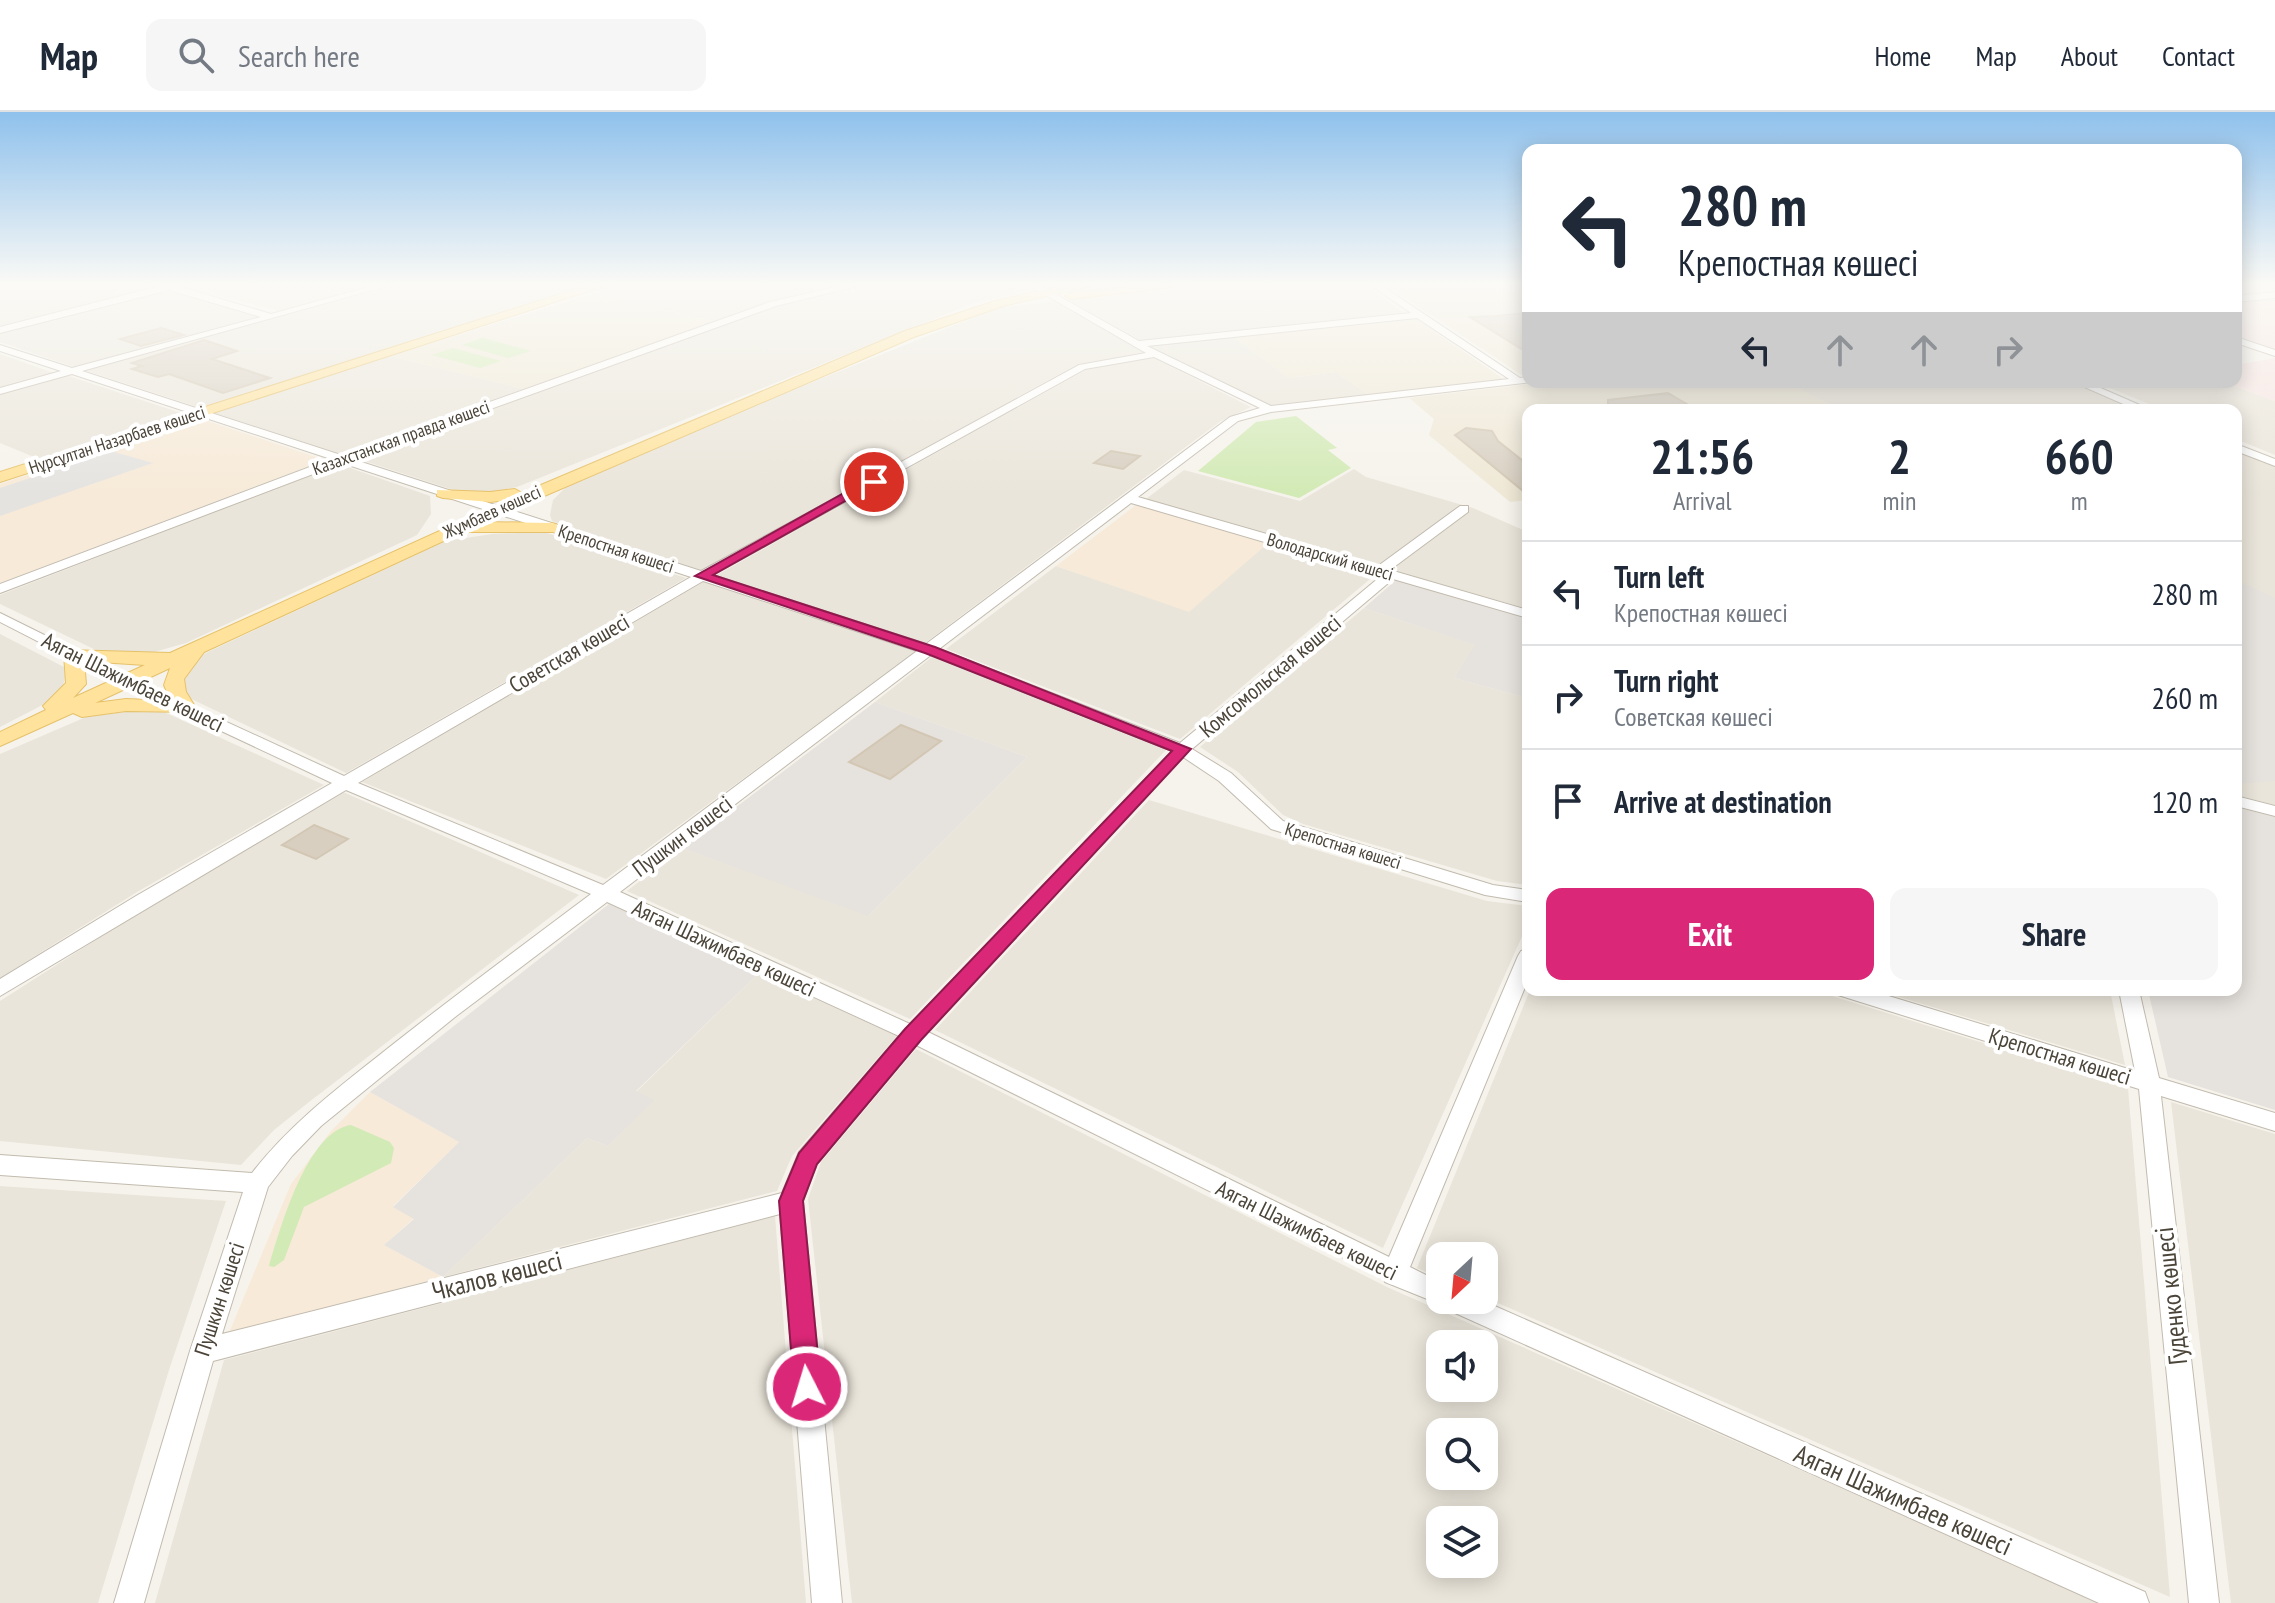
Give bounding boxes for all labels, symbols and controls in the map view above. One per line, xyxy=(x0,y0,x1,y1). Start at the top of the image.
search box xyxy=(146,19,706,91)
text: Map xyxy=(40,31,98,80)
icon: search xyxy=(174,33,218,77)
text: Search here xyxy=(238,36,360,75)
text: Home xyxy=(1875,37,1931,74)
text: Map xyxy=(1975,37,2017,74)
text: About xyxy=(2061,37,2118,74)
text: Contact xyxy=(2162,37,2235,74)
text: 280 m xyxy=(1678,169,1807,241)
icon: left xyxy=(1546,176,1650,280)
text: Крепостная көшесі xyxy=(1678,239,1919,286)
icon: left xyxy=(1734,328,1778,372)
icon: ahead xyxy=(1818,328,1862,372)
icon: ahead xyxy=(1902,328,1946,372)
icon: right xyxy=(1986,328,2030,372)
street label: Казахстанская правда көшесі xyxy=(309,395,493,480)
street label: Нұрсұлтан Назарбаев көшесі xyxy=(26,400,208,479)
text: 21:56 xyxy=(1650,425,1754,487)
text: 2 xyxy=(1888,425,1911,487)
text: 660 xyxy=(2045,425,2114,487)
pin xyxy=(840,448,908,516)
icon: arrive xyxy=(852,460,896,504)
street label: Жұмбаев көшесі xyxy=(438,480,544,544)
text: Arrival xyxy=(1673,484,1732,517)
text: min xyxy=(1882,484,1916,517)
text: m xyxy=(2071,484,2088,517)
street label: Крепостная көшесі xyxy=(555,519,677,578)
street label: Володарский көшесі xyxy=(1264,528,1396,586)
text: Turn left xyxy=(1614,557,1704,596)
icon: left xyxy=(1546,571,1590,615)
text: 280 m xyxy=(2152,574,2218,613)
text: Крепостная көшесі xyxy=(1614,596,1788,629)
street label: Советская көшесі xyxy=(504,607,634,699)
street label: Комсомольская көшесі xyxy=(1193,609,1347,743)
street label: Аяган Шажимбаев көшесі xyxy=(38,626,228,738)
text: Turn right xyxy=(1614,661,1718,700)
icon: right xyxy=(1546,675,1590,719)
text: 260 m xyxy=(2152,678,2218,717)
text: Советская көшесі xyxy=(1614,700,1773,733)
icon: arrive xyxy=(1546,779,1590,823)
text: Arrive at destination xyxy=(1614,782,1832,821)
text: 120 m xyxy=(2152,782,2218,821)
street label: Пушкин көшесі xyxy=(627,789,737,883)
street label: Крепостная көшесі xyxy=(1282,817,1404,874)
button: Exit xyxy=(1546,888,1874,980)
button: Share xyxy=(1890,888,2218,980)
street label: Аяган Шажимбаев көшесі xyxy=(628,893,820,1003)
street label: Крепостная көшесі xyxy=(1986,1021,2134,1091)
street label: Аяган Шажимбаев көшесі xyxy=(1212,1174,1402,1286)
street label: Гуденко көшесі xyxy=(2147,1226,2194,1367)
street label: Пушкин көшесі xyxy=(187,1239,251,1359)
north arrow xyxy=(1426,1242,1498,1314)
map controls xyxy=(1426,1242,1498,1578)
street label: Чкалов көшесі xyxy=(428,1243,565,1308)
button: sound xyxy=(1426,1330,1498,1402)
position arrow xyxy=(765,1345,849,1429)
button: search xyxy=(1426,1418,1498,1490)
street label: Аяган Шажимбаев көшесі xyxy=(1789,1437,2017,1562)
button: layers xyxy=(1426,1506,1498,1578)

